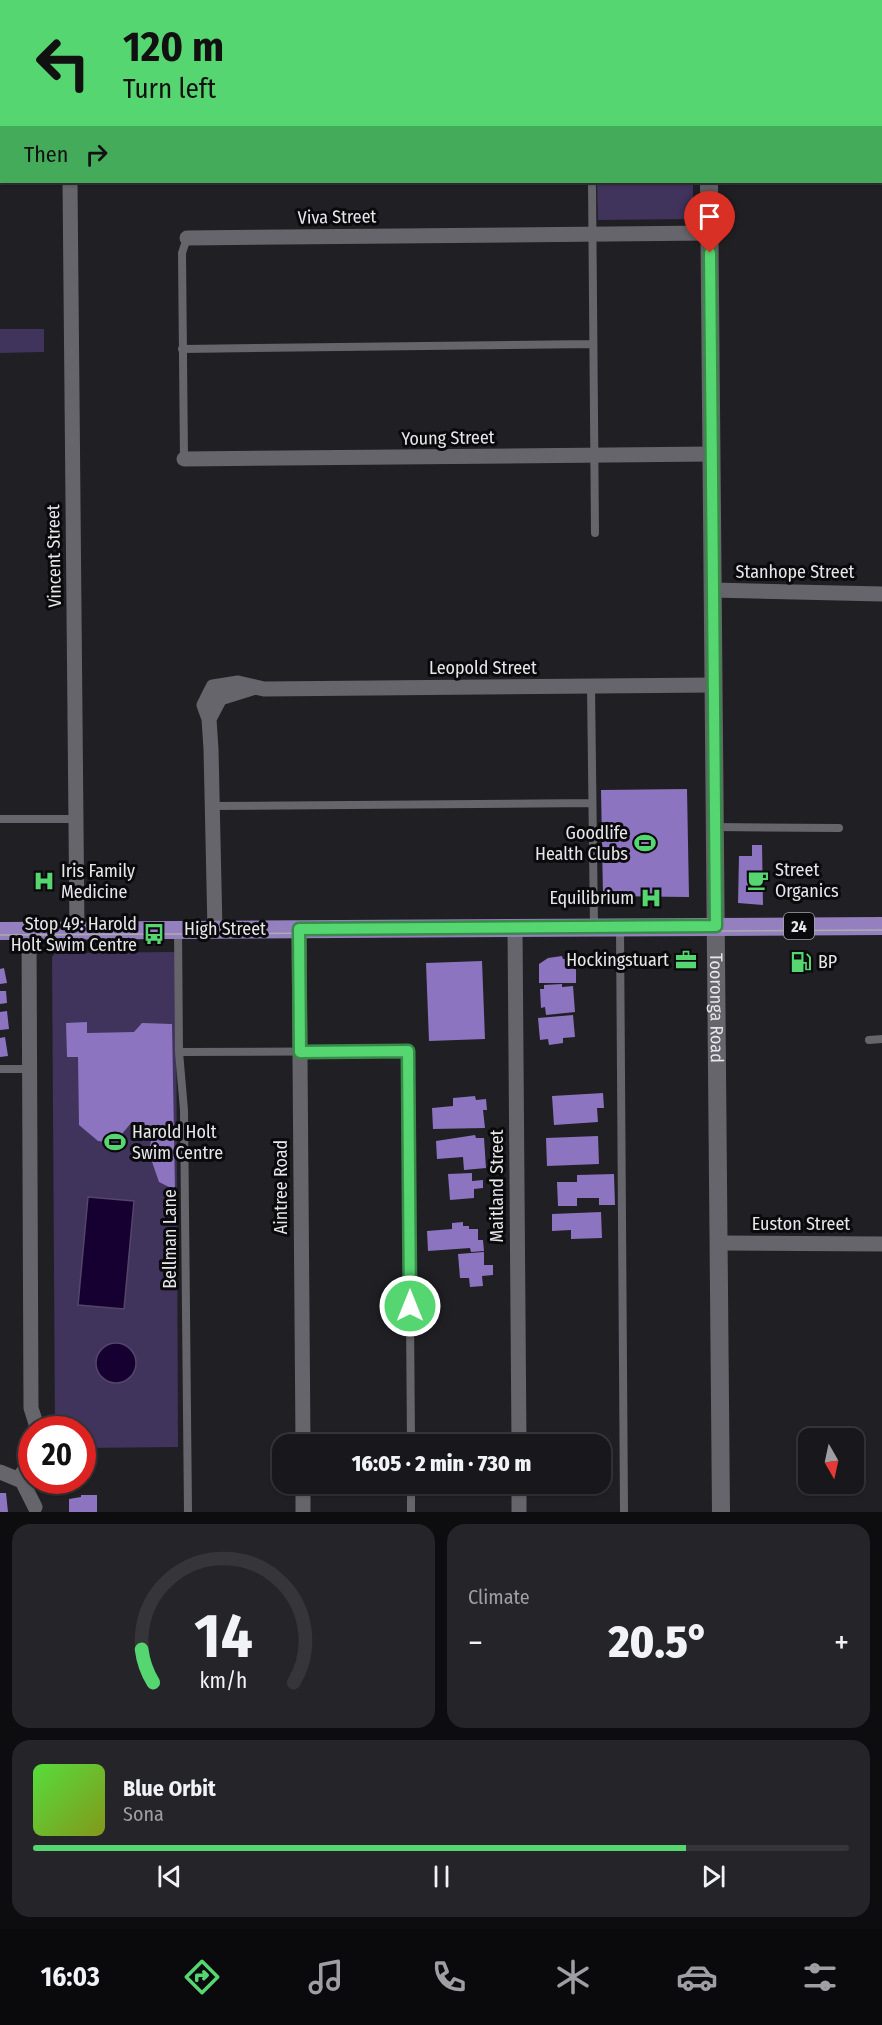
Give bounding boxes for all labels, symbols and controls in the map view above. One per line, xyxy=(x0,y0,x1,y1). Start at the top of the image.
text: 120 m xyxy=(123,22,224,72)
icon: left xyxy=(24,24,102,102)
text: Turn left xyxy=(123,73,216,105)
icon: right xyxy=(80,138,113,171)
text: Then xyxy=(24,141,68,168)
pin xyxy=(684,191,735,253)
icon: arrive xyxy=(693,200,726,233)
street label: Viva Street xyxy=(297,205,377,229)
street label: Young Street xyxy=(401,426,495,450)
street label: Vincent Street xyxy=(42,504,66,608)
street label: Stanhope Street xyxy=(736,561,855,583)
street label: Leopold Street xyxy=(429,657,537,679)
place label: Goodlife Health Clubs xyxy=(535,822,628,865)
sports icon: Goodlife Health Clubs xyxy=(633,831,657,855)
place label: Street Organics xyxy=(775,859,839,902)
place label: Iris Family Medicine xyxy=(61,860,135,903)
cafe icon: Street Organics xyxy=(746,868,770,892)
hospital icon: Iris Family Medicine xyxy=(32,869,56,893)
hospital icon: Equilibrium xyxy=(639,886,663,910)
place label: Equilibrium xyxy=(549,887,634,909)
place label: Stop 49: Harold Holt Swim Centre xyxy=(11,913,137,956)
road number: 24 xyxy=(784,913,814,939)
street label: High Street xyxy=(184,918,266,940)
bus stop icon: Stop 49: Harold Holt Swim Centre xyxy=(142,922,166,946)
office icon: Hockingstuart xyxy=(674,948,698,972)
place label: Hockingstuart xyxy=(566,949,669,971)
fuel station icon: BP xyxy=(789,950,813,974)
place label: BP xyxy=(818,951,837,973)
street label: Tooronga Road xyxy=(705,953,728,1063)
place label: Harold Holt Swim Centre xyxy=(132,1121,223,1164)
street label: Maitland Street xyxy=(486,1129,508,1242)
sports icon: Harold Holt Swim Centre xyxy=(103,1130,127,1154)
street label: Aintree Road xyxy=(270,1140,292,1234)
street label: Bellman Lane xyxy=(159,1189,181,1289)
street label: Euston Street xyxy=(752,1213,850,1235)
position arrow xyxy=(378,1274,442,1338)
speed limit sign: 20 xyxy=(18,1416,96,1494)
north arrow xyxy=(798,1428,864,1494)
map controls xyxy=(798,1428,864,1494)
text: 16:05 · 2 min · 730 m xyxy=(352,1450,531,1477)
text: Climate xyxy=(468,1585,530,1609)
text: 14 xyxy=(194,1599,253,1674)
text: 20.5° xyxy=(608,1615,708,1669)
text: − xyxy=(468,1623,483,1663)
text: + xyxy=(834,1623,849,1663)
text: km/h xyxy=(200,1668,247,1694)
text: Blue Orbit xyxy=(123,1775,216,1802)
text: Sona xyxy=(123,1802,164,1826)
icon: previous xyxy=(153,1860,186,1893)
icon: pause xyxy=(425,1860,458,1893)
icon: next xyxy=(697,1860,730,1893)
icon: directions xyxy=(181,1956,223,1998)
icon: music xyxy=(305,1956,347,1998)
icon: phone xyxy=(428,1956,470,1998)
icon: climate xyxy=(552,1956,594,1998)
icon: car xyxy=(676,1956,718,1998)
icon: filters xyxy=(799,1956,841,1998)
text: 16:03 xyxy=(41,1961,100,1993)

